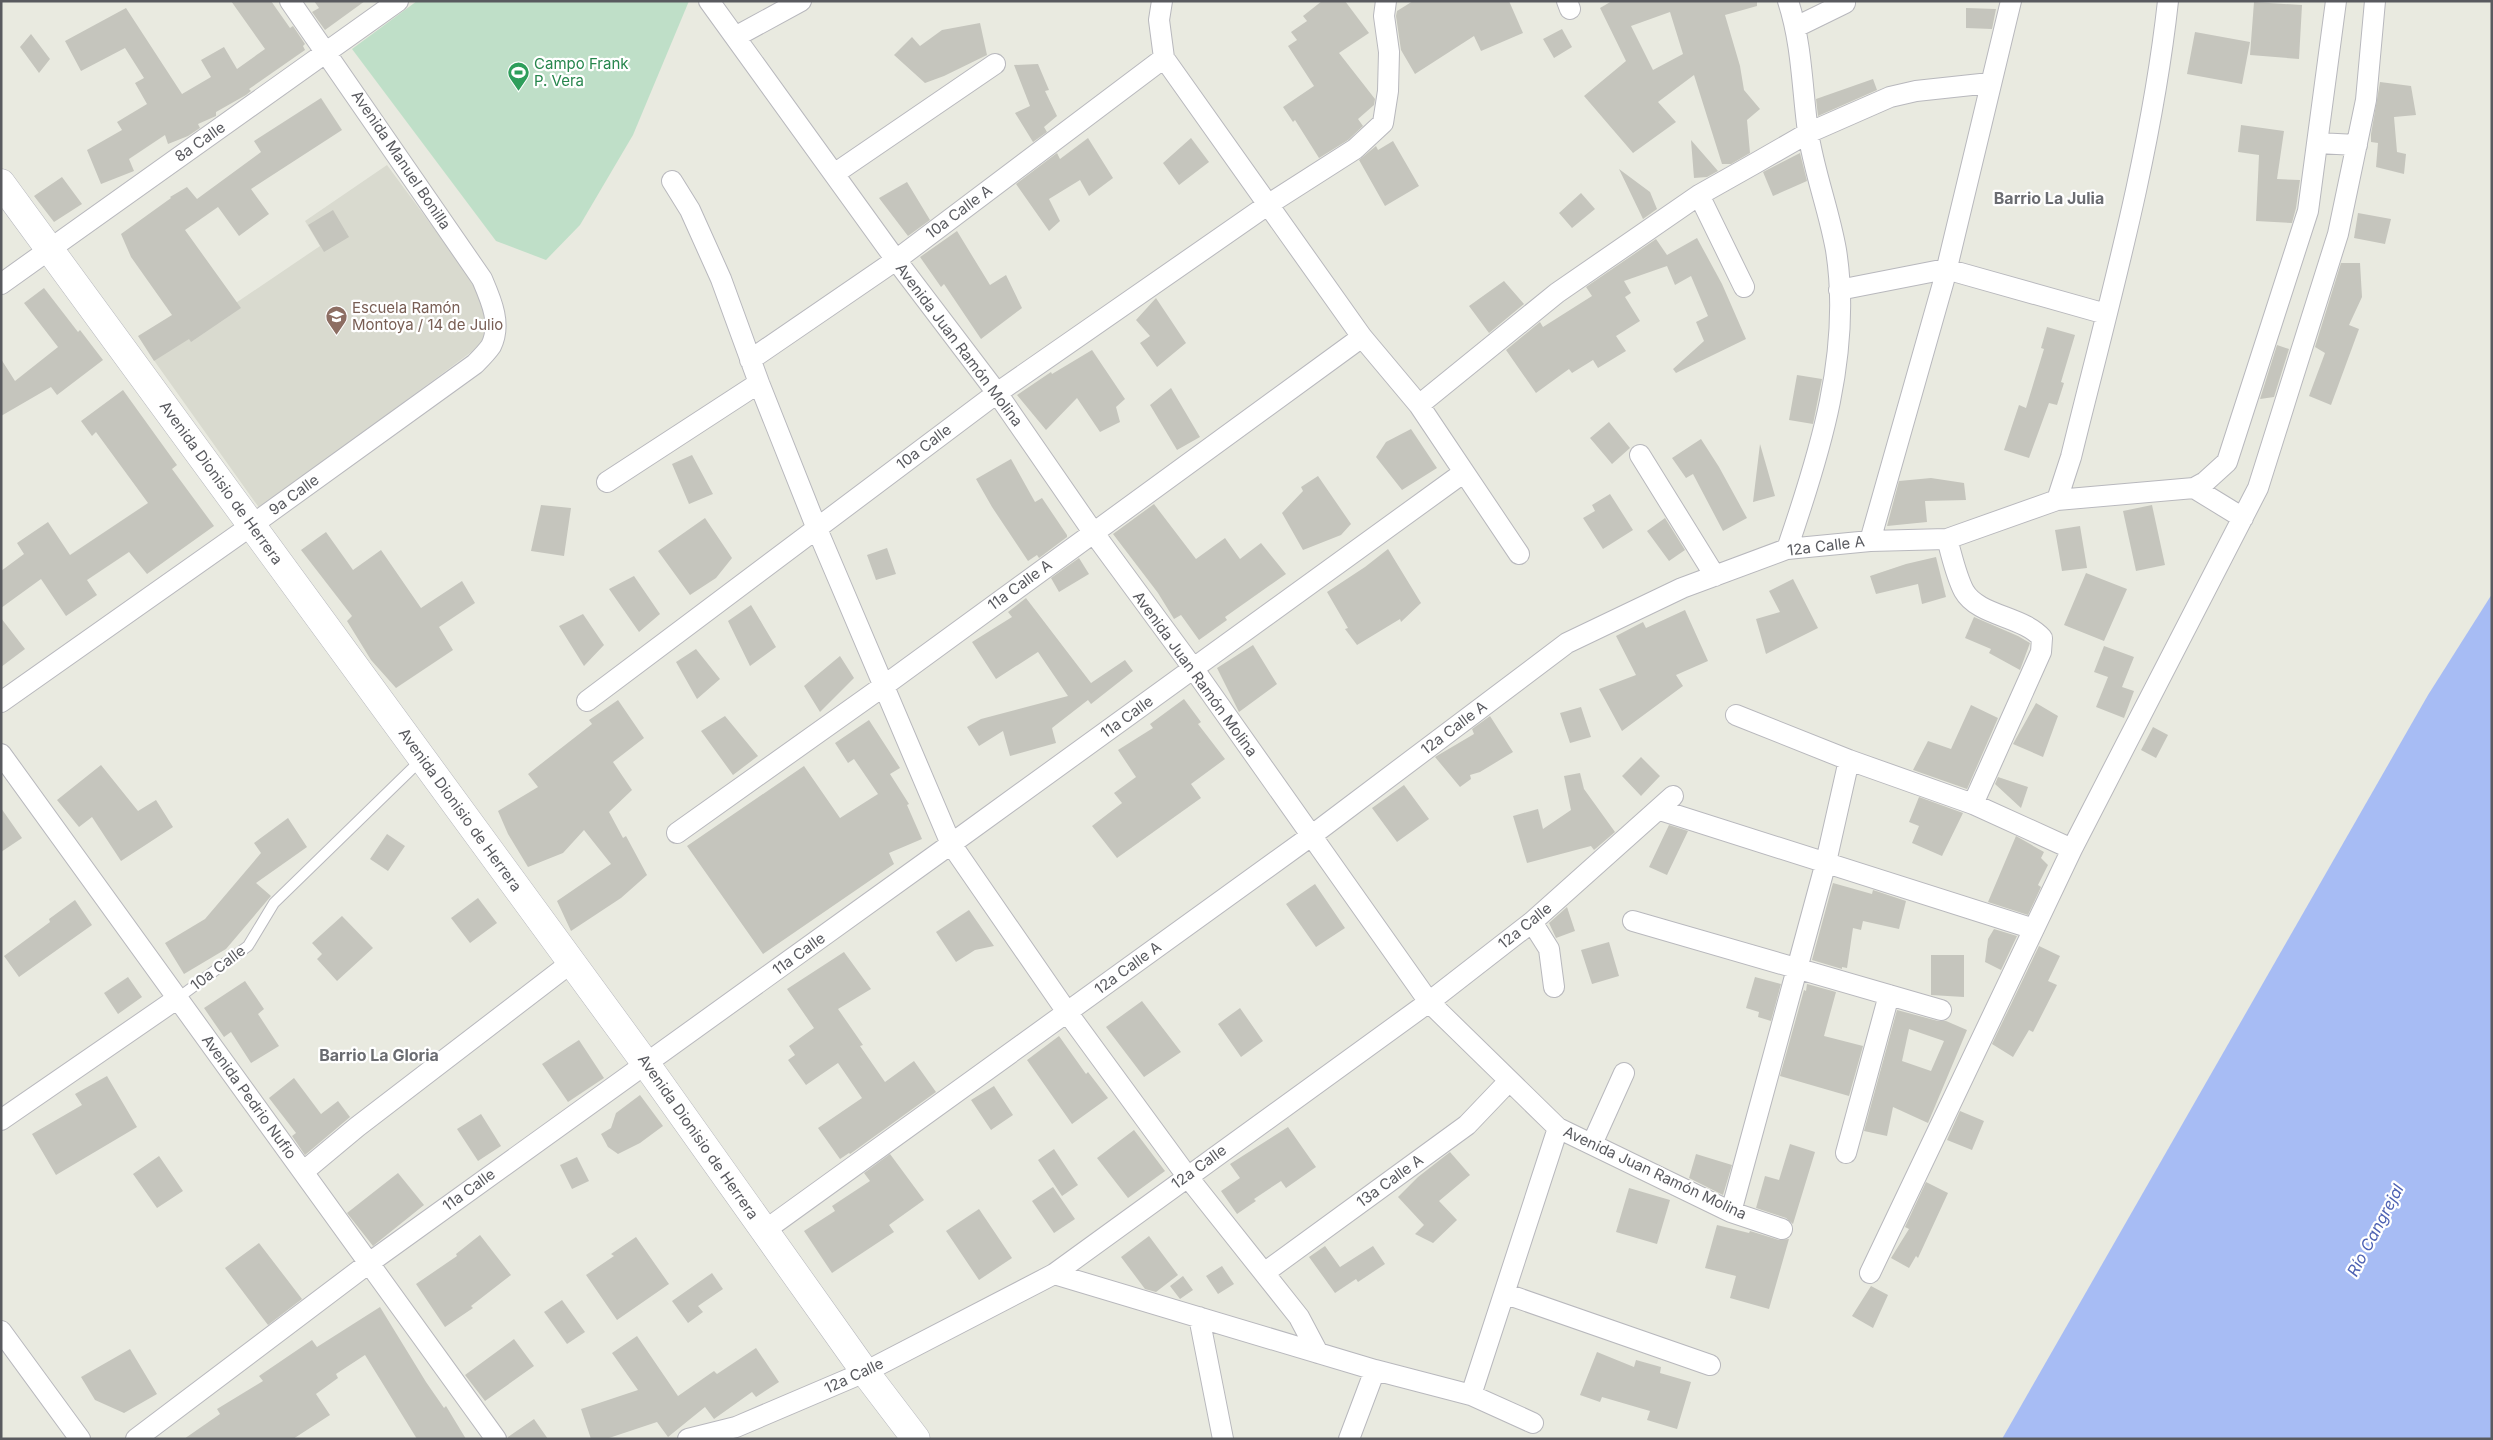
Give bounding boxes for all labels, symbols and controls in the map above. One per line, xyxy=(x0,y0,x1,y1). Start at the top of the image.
place label: Campo Frank P. Vera xyxy=(534,54,629,90)
sports icon: Campo Frank P. Vera xyxy=(506,61,530,92)
street label: Avenida Manuel Bonilla xyxy=(348,86,455,233)
street label: 8a Calle xyxy=(171,117,229,166)
street label: 10a Calle A xyxy=(922,180,996,243)
district label: Barrio La Julia xyxy=(1994,188,2104,208)
street label: Avenida Juan Ramón Molina xyxy=(892,259,1027,430)
place label: Escuela Ramón Montoya / 14 de Julio xyxy=(352,298,503,334)
school or university icon: Escuela Ramón Montoya / 14 de Julio xyxy=(324,305,348,336)
street label: Avenida Dionisio de Herrera xyxy=(156,397,287,568)
street label: 10a Calle xyxy=(893,420,955,473)
street label: 9a Calle xyxy=(265,470,322,519)
street label: 12a Calle A xyxy=(1786,531,1866,560)
street label: 11a Calle A xyxy=(984,555,1056,614)
street label: Avenida Juan Ramón Molina xyxy=(1129,587,1262,760)
street label: 11a Calle xyxy=(1097,691,1157,742)
street label: 12a Calle A xyxy=(1417,697,1491,759)
street label: Avenida Dionisio de Herrera xyxy=(395,724,526,895)
street label: 12a Calle xyxy=(1494,898,1555,953)
street label: 11a Calle xyxy=(769,928,829,979)
street label: 12a Calle A xyxy=(1091,937,1165,998)
street label: 10a Calle xyxy=(187,941,249,994)
street label: Avenida Pedrio Nufio xyxy=(198,1031,301,1163)
district label: Barrio La Gloria xyxy=(319,1045,439,1065)
street label: Avenida Dionisio de Herrera xyxy=(634,1050,763,1223)
street label: Avenida Juan Ramón Molina xyxy=(1561,1122,1750,1223)
street label: 12a Calle xyxy=(1168,1140,1230,1193)
street label: 13a Calle A xyxy=(1353,1150,1427,1211)
street label: 11a Calle xyxy=(439,1164,499,1215)
water label: Río Cangrejal xyxy=(2342,1180,2408,1280)
street label: 12a Calle xyxy=(821,1354,886,1398)

